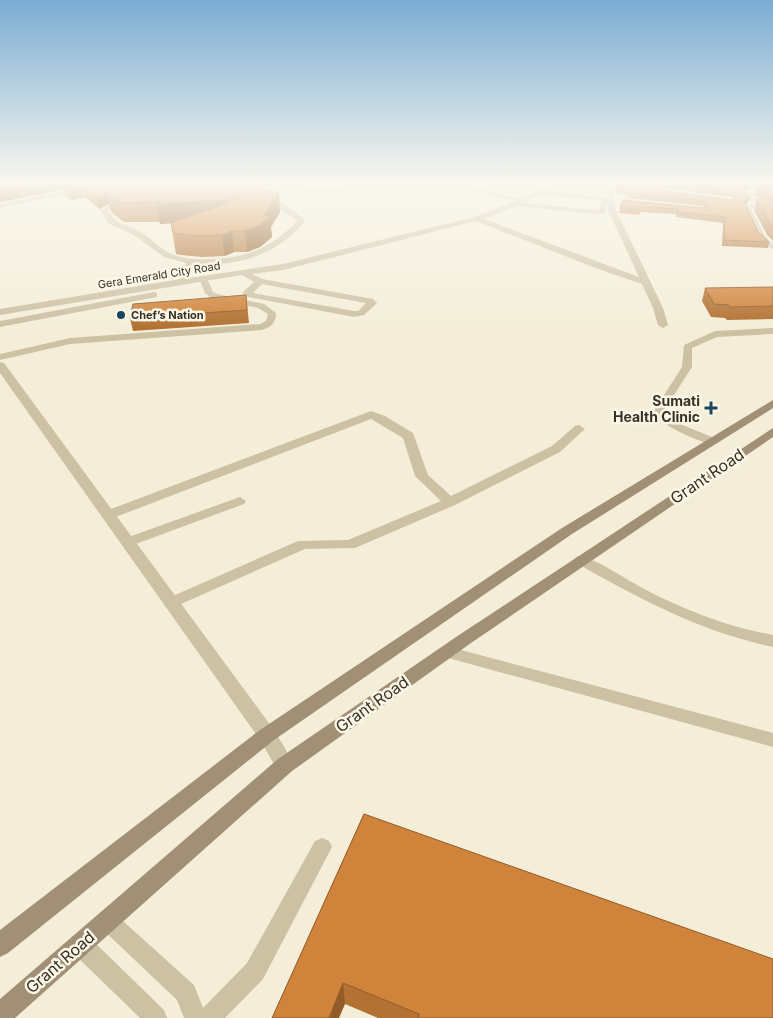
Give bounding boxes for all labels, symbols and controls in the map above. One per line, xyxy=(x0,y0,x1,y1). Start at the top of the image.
street label: Gera Emerald City Road xyxy=(97,258,221,292)
place label: Chef’s Nation xyxy=(131,308,204,322)
marker: Chef’s Nation xyxy=(115,309,127,321)
place label: Sumati Health Clinic xyxy=(613,392,700,425)
marker: Sumati Health Clinic xyxy=(704,401,718,415)
street label: Grant Road xyxy=(666,444,748,508)
street label: Grant Road xyxy=(332,672,412,736)
street label: Grant Road xyxy=(21,927,99,997)

